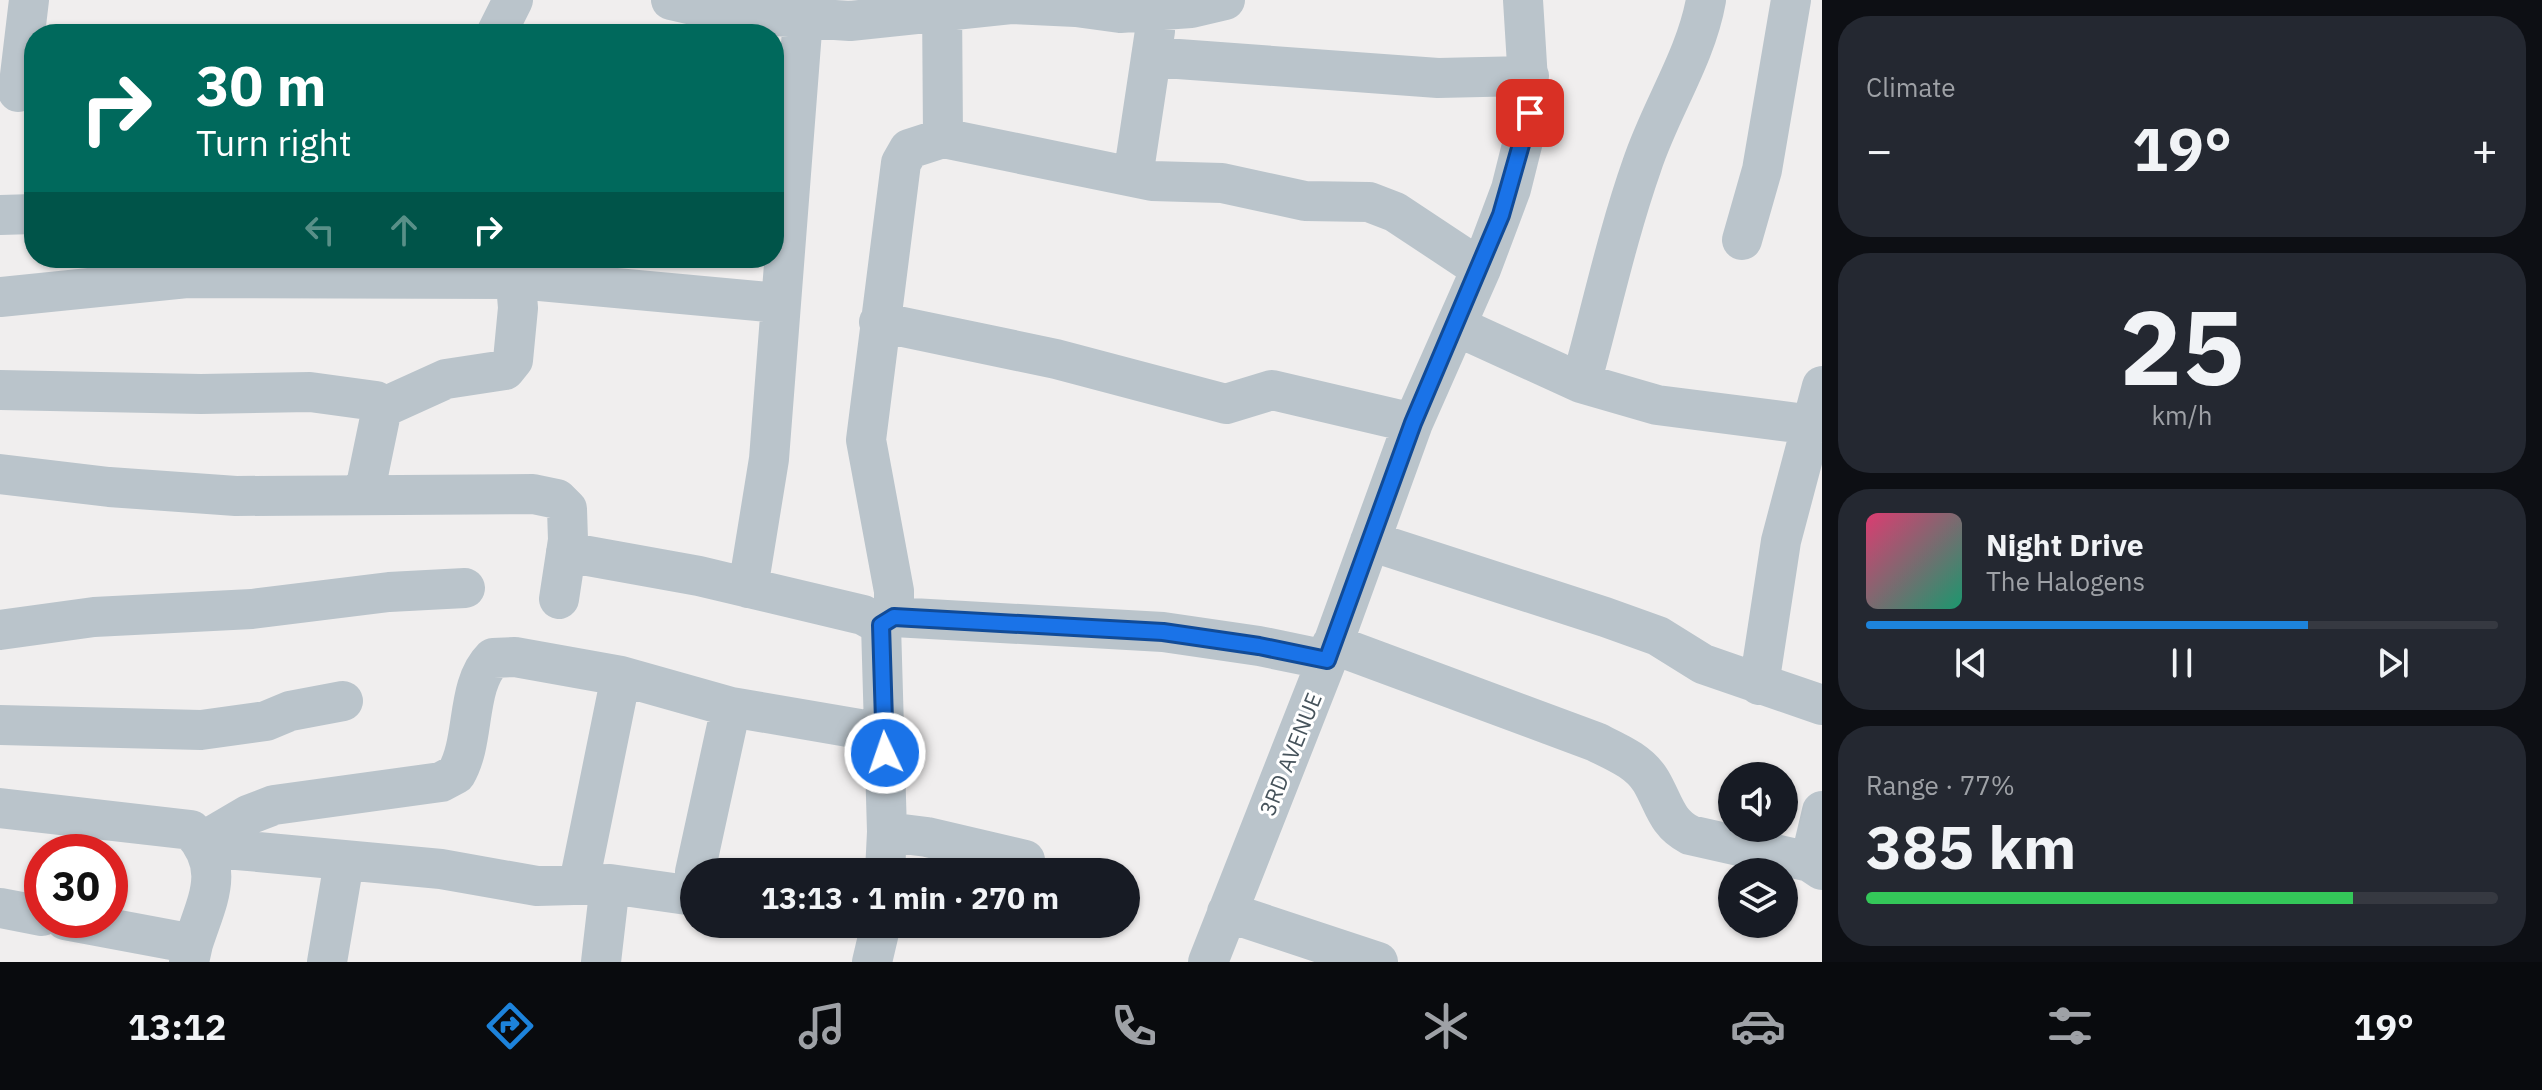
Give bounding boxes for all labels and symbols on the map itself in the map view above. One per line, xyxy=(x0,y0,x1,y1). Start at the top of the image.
pin xyxy=(1496,79,1564,147)
street label: 3RD AVENUE xyxy=(1252,688,1328,820)
position arrow xyxy=(843,711,927,795)
speed limit sign: 30 xyxy=(24,834,128,938)

